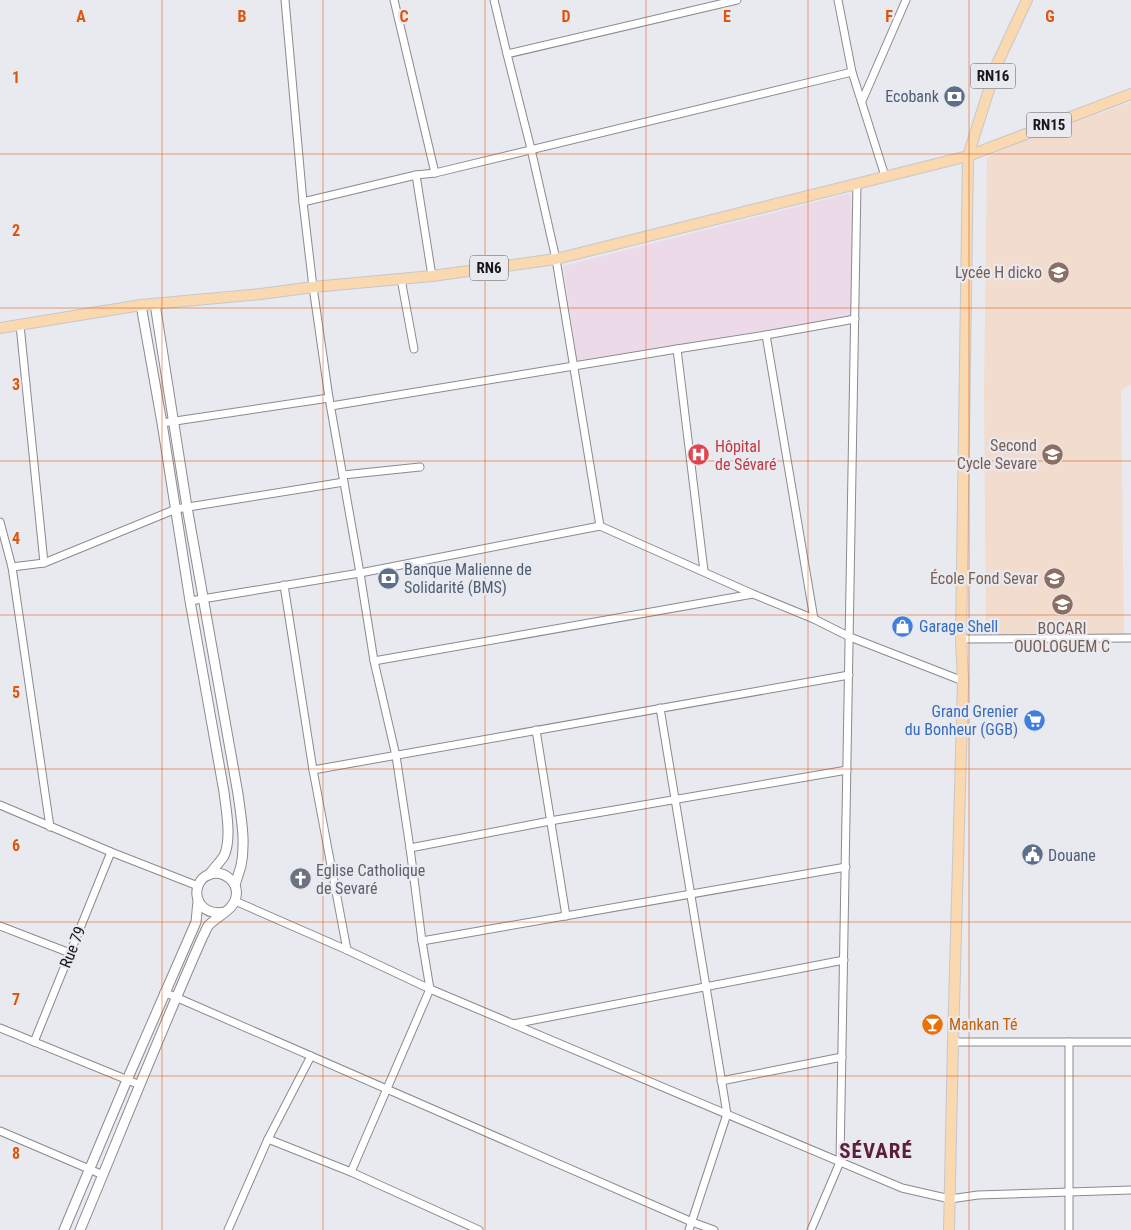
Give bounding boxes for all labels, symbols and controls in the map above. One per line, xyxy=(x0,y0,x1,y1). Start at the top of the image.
text: A xyxy=(76,7,86,26)
text: B xyxy=(238,7,247,26)
text: C xyxy=(399,7,409,26)
text: D xyxy=(561,7,571,26)
text: E xyxy=(723,7,731,26)
text: F xyxy=(885,7,893,26)
text: G xyxy=(1045,7,1055,26)
road number: RN16 xyxy=(970,64,1016,88)
text: 1 xyxy=(12,68,20,87)
bank icon: Ecobank xyxy=(943,84,967,108)
place label: Ecobank xyxy=(885,87,940,106)
road number: RN15 xyxy=(1026,112,1072,138)
text: 2 xyxy=(12,221,20,240)
road number: RN6 xyxy=(470,256,508,280)
school or university icon: Lycée H dicko xyxy=(1046,260,1070,284)
place label: Lycée H dicko xyxy=(955,263,1042,282)
text: 3 xyxy=(12,375,20,394)
place label: Second Cycle Sevare xyxy=(957,436,1037,473)
place label: Hôpital de Sévaré xyxy=(715,437,776,474)
school or university icon: Second Cycle Sevare xyxy=(1041,442,1065,466)
hospital icon: Hôpital de Sévaré xyxy=(687,443,711,467)
text: 4 xyxy=(12,529,20,548)
place label: Banque Malienne de Solidarité (BMS) xyxy=(404,560,532,597)
bank icon: Banque Malienne de Solidarité (BMS) xyxy=(376,566,400,590)
school or university icon: École Fond Sevar xyxy=(1042,566,1066,590)
place label: École Fond Sevar xyxy=(930,569,1038,588)
school or university icon: BOCARI OUOLOGUEM C xyxy=(1050,592,1074,616)
shop icon: Garage Shell xyxy=(891,614,915,638)
place label: Garage Shell xyxy=(919,617,998,636)
place label: BOCARI OUOLOGUEM C xyxy=(1014,619,1110,656)
text: 5 xyxy=(12,683,20,702)
place label: Grand Grenier du Bonheur (GGB) xyxy=(905,702,1018,739)
supermarket icon: Grand Grenier du Bonheur (GGB) xyxy=(1022,708,1046,732)
text: 6 xyxy=(12,836,20,855)
public building icon: Douane xyxy=(1020,843,1044,867)
place label: Douane xyxy=(1048,846,1096,865)
place label: Eglise Catholique de Sevaré xyxy=(316,861,425,898)
church icon: Eglise Catholique de Sevaré xyxy=(288,867,312,891)
street label: Rue 79 xyxy=(56,924,89,971)
text: 7 xyxy=(12,990,20,1009)
bar icon: Mankan Té xyxy=(921,1012,945,1036)
place label: Mankan Té xyxy=(949,1015,1018,1034)
district label: SÉVARÉ xyxy=(839,1139,913,1163)
text: 8 xyxy=(12,1144,20,1163)

